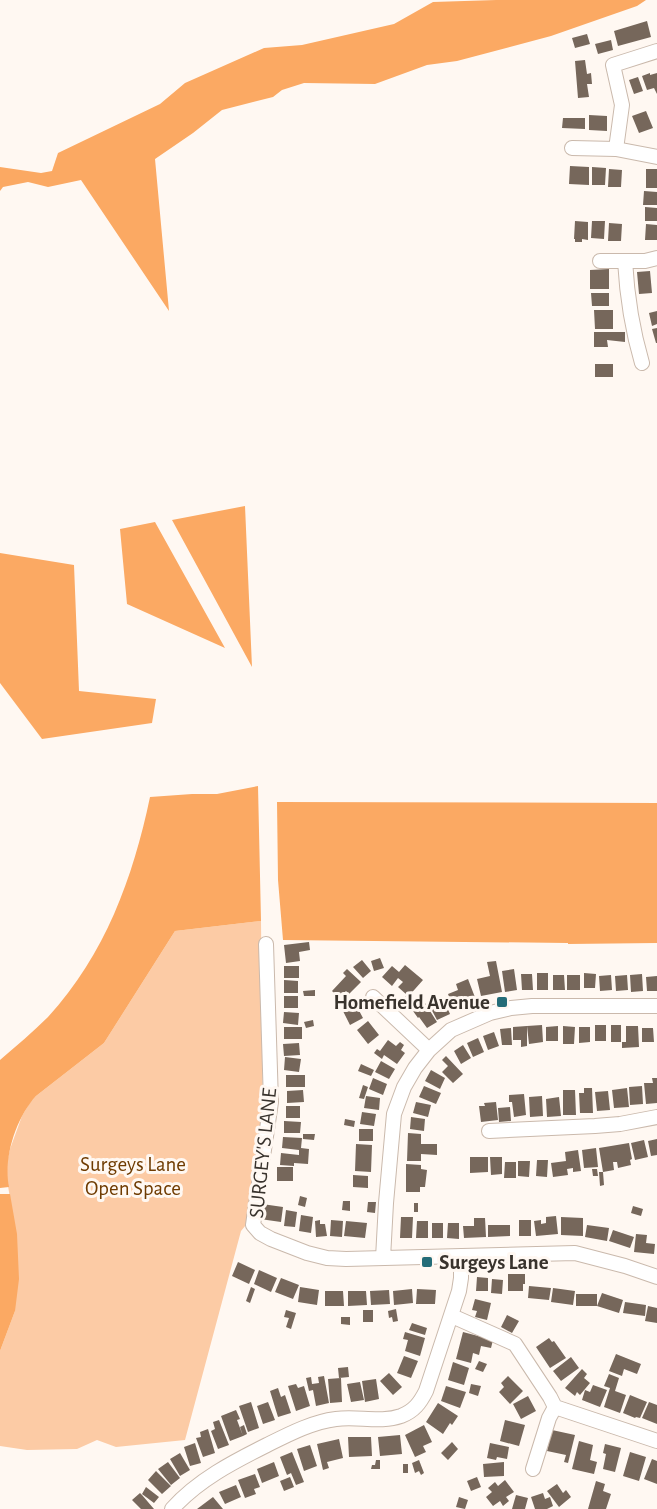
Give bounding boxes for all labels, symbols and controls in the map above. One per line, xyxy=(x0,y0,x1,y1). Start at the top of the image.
place label: Homefield Avenue xyxy=(333,992,490,1013)
marker: Homefield Avenue xyxy=(495,995,509,1009)
street label: SURGEY'S LANE xyxy=(246,1087,280,1219)
park label: Surgeys Lane Open Space xyxy=(80,1154,186,1199)
place label: Surgeys Lane xyxy=(439,1252,549,1273)
marker: Surgeys Lane xyxy=(420,1255,434,1269)

